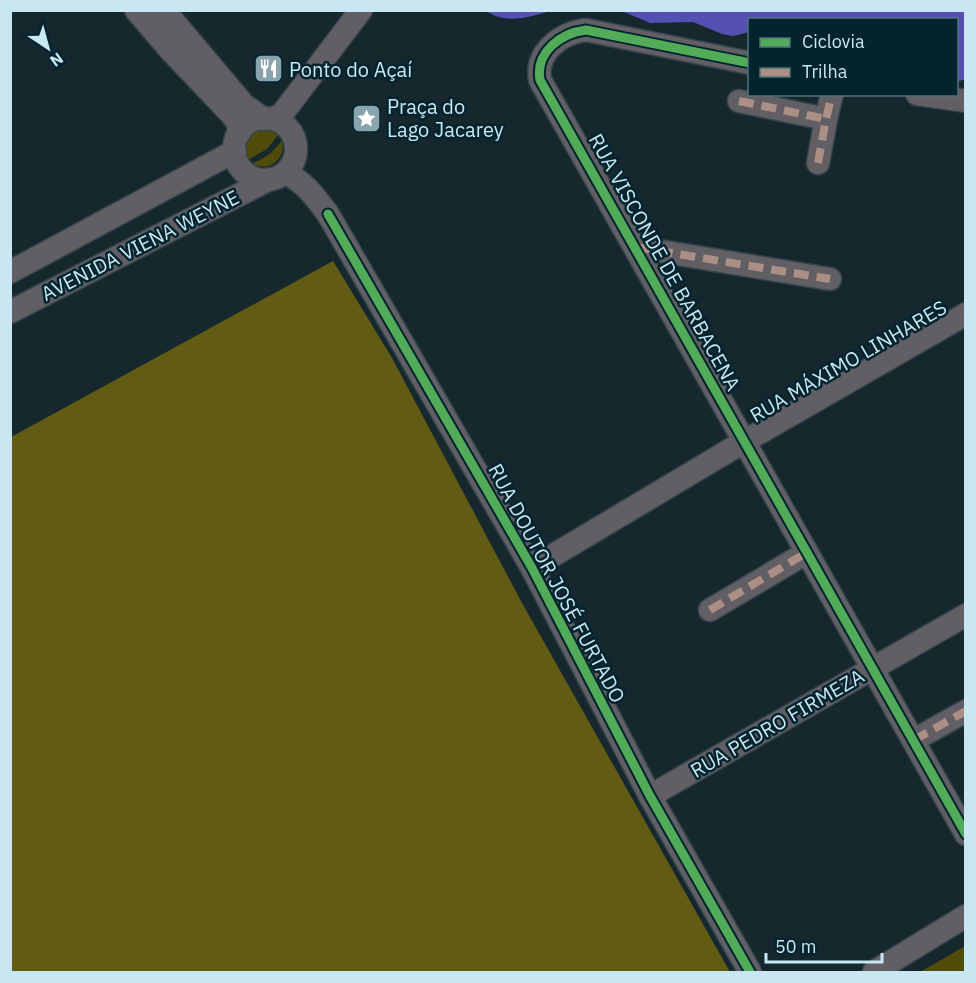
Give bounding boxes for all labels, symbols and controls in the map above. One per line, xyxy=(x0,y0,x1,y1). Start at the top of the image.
north arrow xyxy=(18,18,78,78)
legend xyxy=(748,18,958,96)
text: Ciclovia xyxy=(802,30,865,53)
text: N xyxy=(46,49,67,72)
restaurant icon: Ponto do Açaí xyxy=(252,53,284,85)
place label: Ponto do Açaí xyxy=(289,56,412,83)
text: Trilha xyxy=(802,60,848,83)
place label: Praça do Lago Jacarey xyxy=(387,93,504,143)
place icon: Praça do Lago Jacarey xyxy=(350,102,382,134)
street label: RUA VISCONDE DE BARBACENA xyxy=(583,129,747,396)
street label: AVENIDA VIENA WEYNE xyxy=(36,183,244,307)
street label: RUA MÁXIMO LINHARES xyxy=(745,294,951,428)
street label: RUA DOUTOR JOSÉ FURTADO xyxy=(482,459,632,707)
street label: RUA PEDRO FIRMEZA xyxy=(685,662,869,784)
scale bar xyxy=(766,926,882,964)
text: 50 m xyxy=(775,935,817,958)

